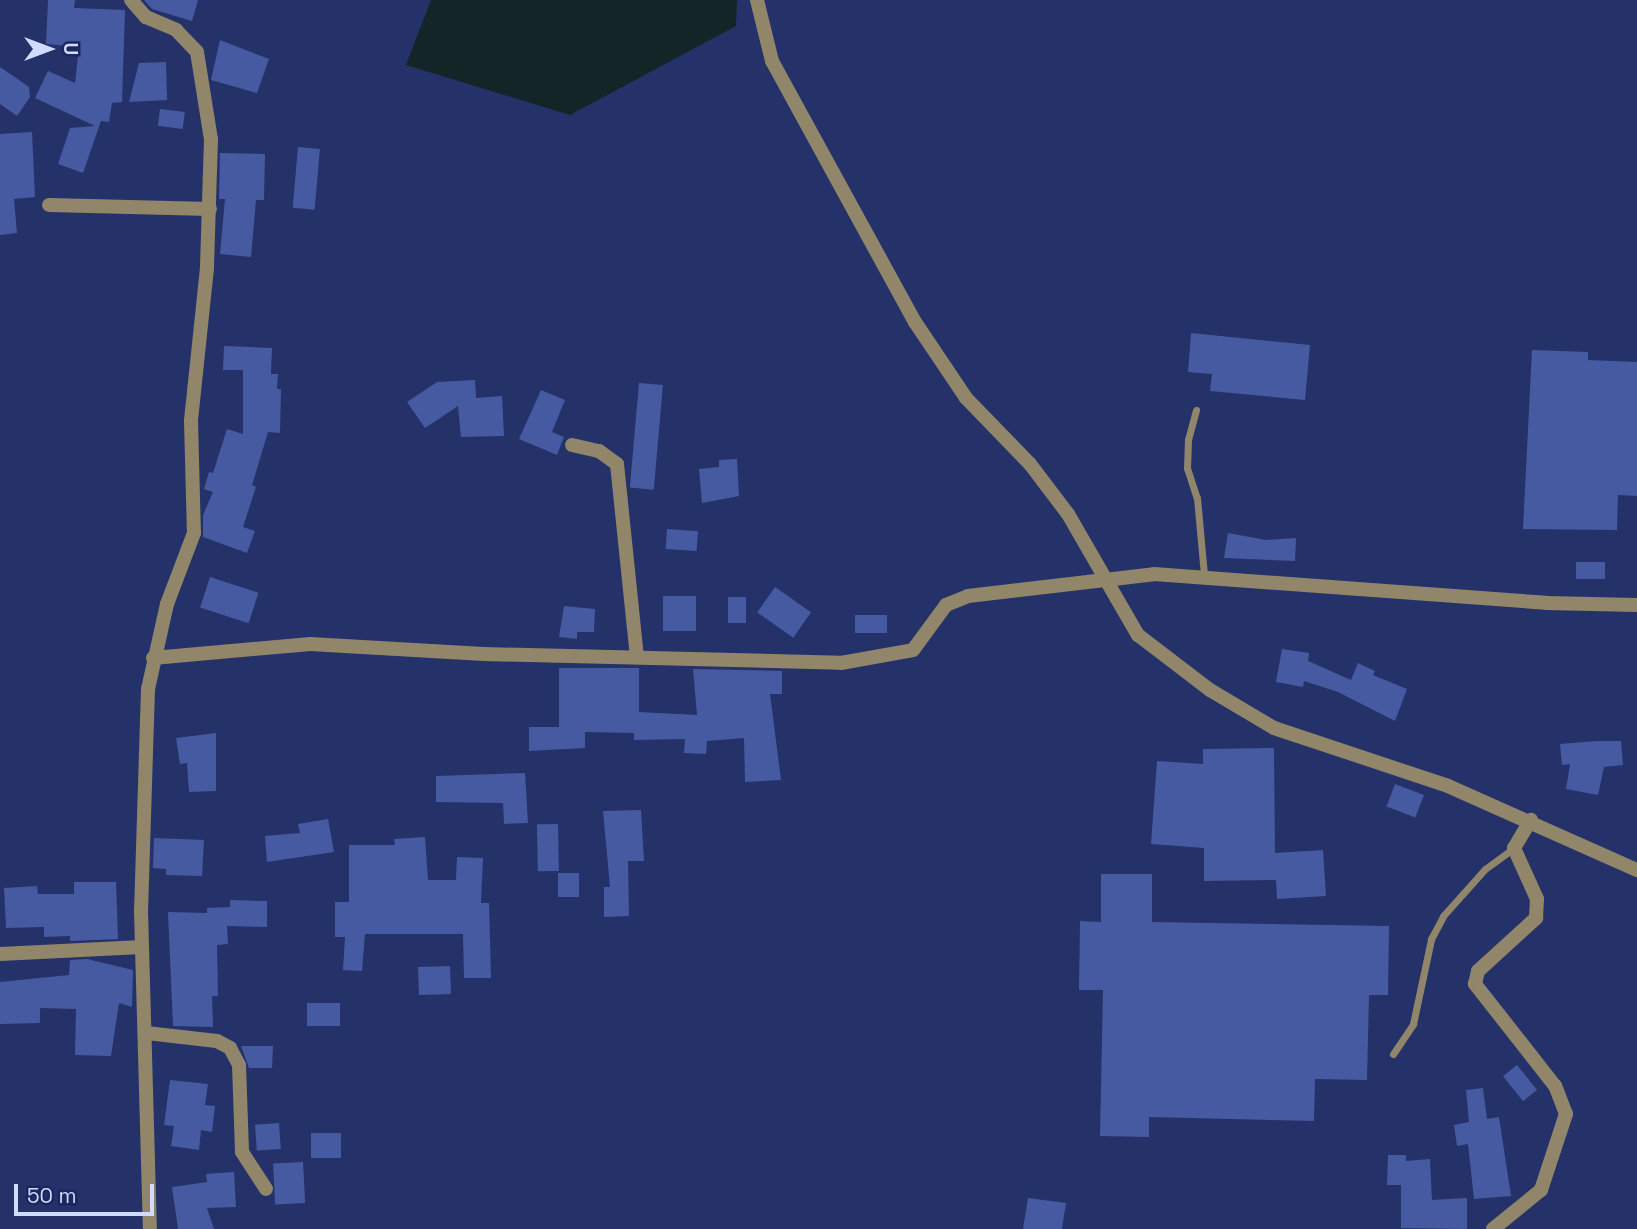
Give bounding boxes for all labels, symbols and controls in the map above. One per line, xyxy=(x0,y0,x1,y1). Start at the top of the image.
north arrow xyxy=(14,14,84,84)
text: U xyxy=(58,43,83,55)
scale bar xyxy=(18,1170,158,1214)
text: 50 m xyxy=(27,1182,77,1209)

